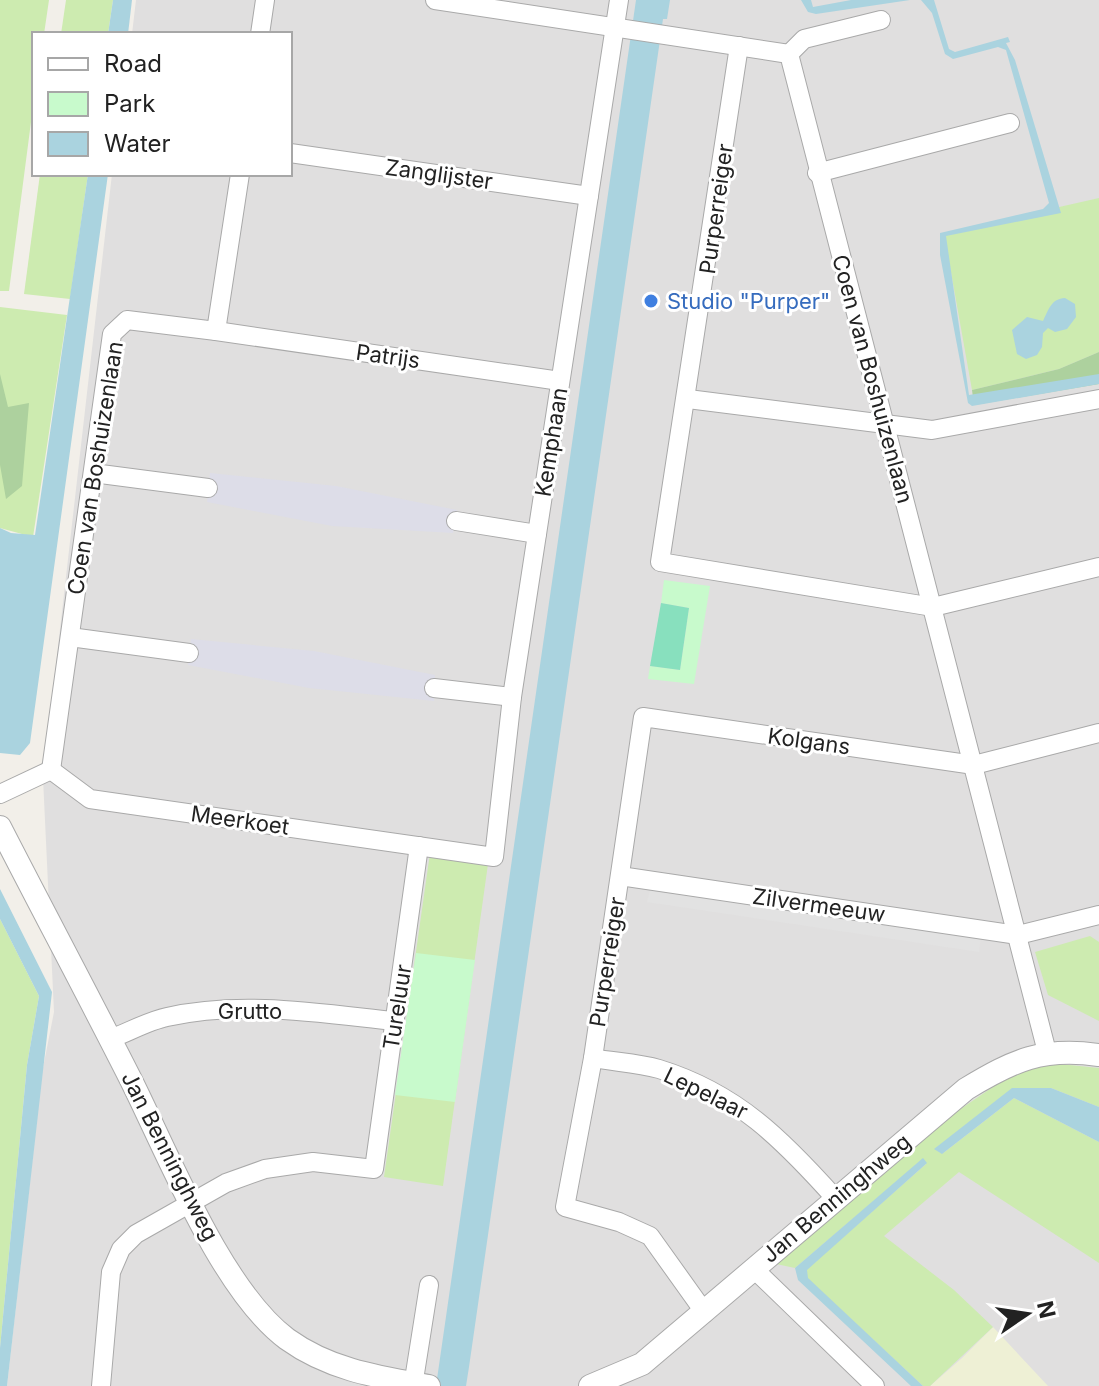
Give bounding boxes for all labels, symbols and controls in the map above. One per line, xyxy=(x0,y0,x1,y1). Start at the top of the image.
legend xyxy=(32,32,292,176)
text: Road xyxy=(104,49,162,78)
text: Park xyxy=(104,89,155,118)
text: Water xyxy=(104,129,171,158)
street label: Purperreiger xyxy=(694,142,738,276)
street label: Zanglijster xyxy=(384,154,494,194)
street label: Coen van Boshuizenlaan xyxy=(827,252,919,506)
place label: Studio "Purper" xyxy=(667,288,830,314)
marker: Studio "Purper" xyxy=(642,292,660,310)
street label: Coen van Boshuizenlaan xyxy=(62,339,128,597)
street label: Patrijs xyxy=(354,339,422,373)
street label: Kemphaan xyxy=(530,386,572,498)
street label: Kolgans xyxy=(766,722,852,760)
street label: Meerkoet xyxy=(189,800,291,840)
street label: Zilvermeeuw xyxy=(751,883,887,927)
street label: Purperreiger xyxy=(584,895,630,1029)
street label: Tureluur xyxy=(377,963,417,1051)
street label: Grutto xyxy=(218,998,282,1024)
street label: Lepelaar xyxy=(660,1062,752,1124)
street label: Jan Benninghweg xyxy=(116,1067,224,1245)
street label: Jan Benninghweg xyxy=(756,1128,916,1268)
north arrow xyxy=(987,1274,1067,1354)
text: N xyxy=(1032,1298,1061,1321)

